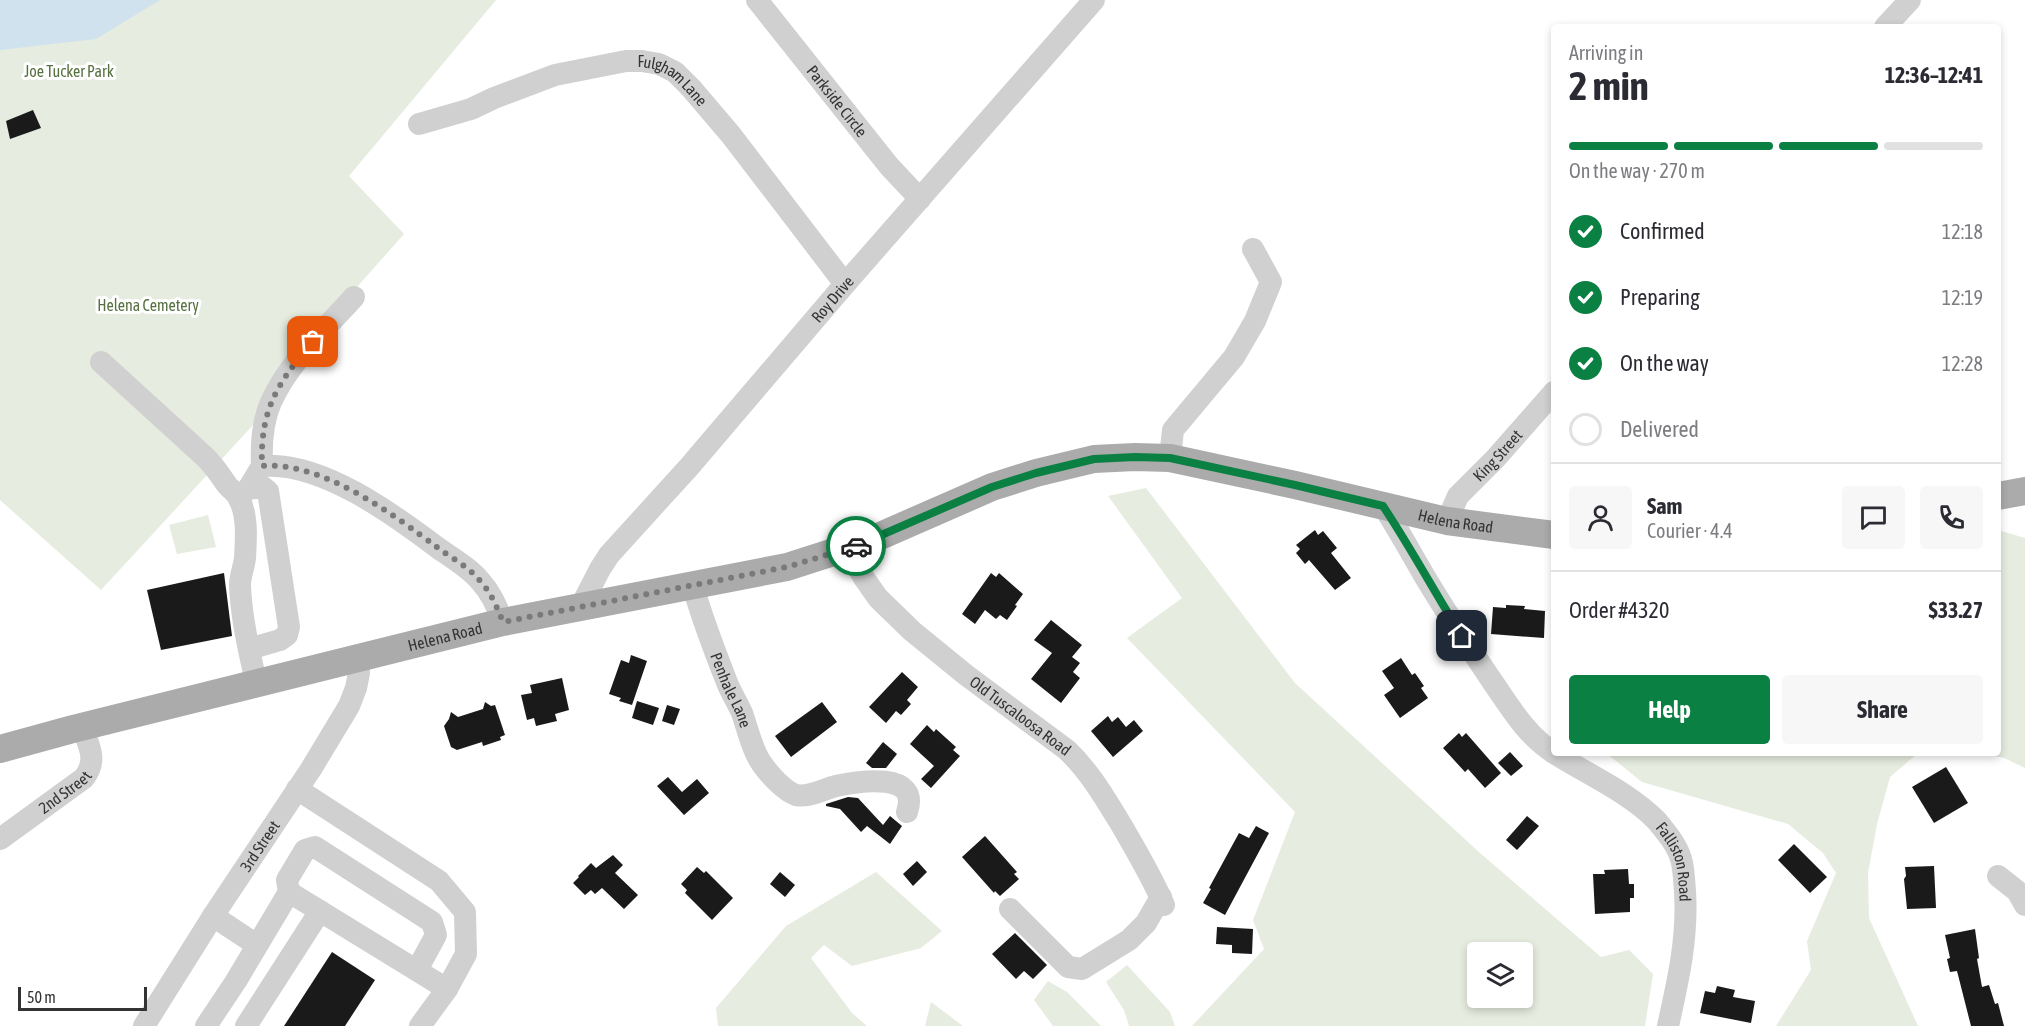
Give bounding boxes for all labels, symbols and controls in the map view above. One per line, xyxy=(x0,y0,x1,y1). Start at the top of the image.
text: Arriving in xyxy=(1569,41,1643,64)
street label: Fulgham Lane xyxy=(638,52,711,109)
park label: Joe Tucker Park xyxy=(24,62,114,80)
street label: Parkside Circle xyxy=(803,62,871,140)
text: 12:36–12:41 xyxy=(1885,62,1983,88)
text: 2 min xyxy=(1569,64,1649,108)
text: On the way · 270 m xyxy=(1569,159,1705,182)
icon: check xyxy=(1569,215,1602,248)
text: Confirmed xyxy=(1620,218,1705,244)
text: 12:18 xyxy=(1942,220,1983,243)
street label: Roy Drive xyxy=(807,272,857,326)
icon: check xyxy=(1569,281,1602,314)
text: Preparing xyxy=(1620,284,1700,310)
text: 12:19 xyxy=(1942,286,1983,309)
park label: Helena Cemetery xyxy=(97,296,199,315)
pin xyxy=(287,316,338,367)
icon: bag xyxy=(296,325,329,358)
icon: check xyxy=(1569,347,1602,380)
text: On the way xyxy=(1620,350,1709,376)
text: 12:28 xyxy=(1942,352,1983,375)
text: Delivered xyxy=(1620,416,1699,442)
street label: King Street xyxy=(1469,426,1526,485)
button: person xyxy=(1569,486,1632,549)
button: chat xyxy=(1842,486,1905,549)
button: phone xyxy=(1920,486,1983,549)
text: Sam xyxy=(1647,493,1682,519)
street label: Helena Road xyxy=(1416,505,1494,536)
courier xyxy=(826,516,886,576)
text: Courier · 4.4 xyxy=(1647,519,1733,542)
icon: car xyxy=(840,530,873,563)
text: Order #4320 xyxy=(1569,597,1669,623)
text: $33.27 xyxy=(1928,597,1983,623)
pin xyxy=(1436,610,1487,661)
street label: Helena Road xyxy=(406,619,484,654)
icon: home xyxy=(1445,619,1478,652)
street label: Penhale Lane xyxy=(707,650,755,730)
street label: Old Tuscaloosa Road xyxy=(966,672,1075,759)
button: Help xyxy=(1569,675,1770,744)
button: Share xyxy=(1782,675,1983,744)
street label: 2nd Street xyxy=(35,767,95,817)
street label: 3rd Street xyxy=(236,817,283,875)
street label: Falliston Road xyxy=(1653,818,1694,902)
map controls xyxy=(1467,942,1533,1008)
button: layers xyxy=(1467,942,1533,1008)
scale bar xyxy=(18,984,147,1012)
text: 50 m xyxy=(27,988,56,1006)

